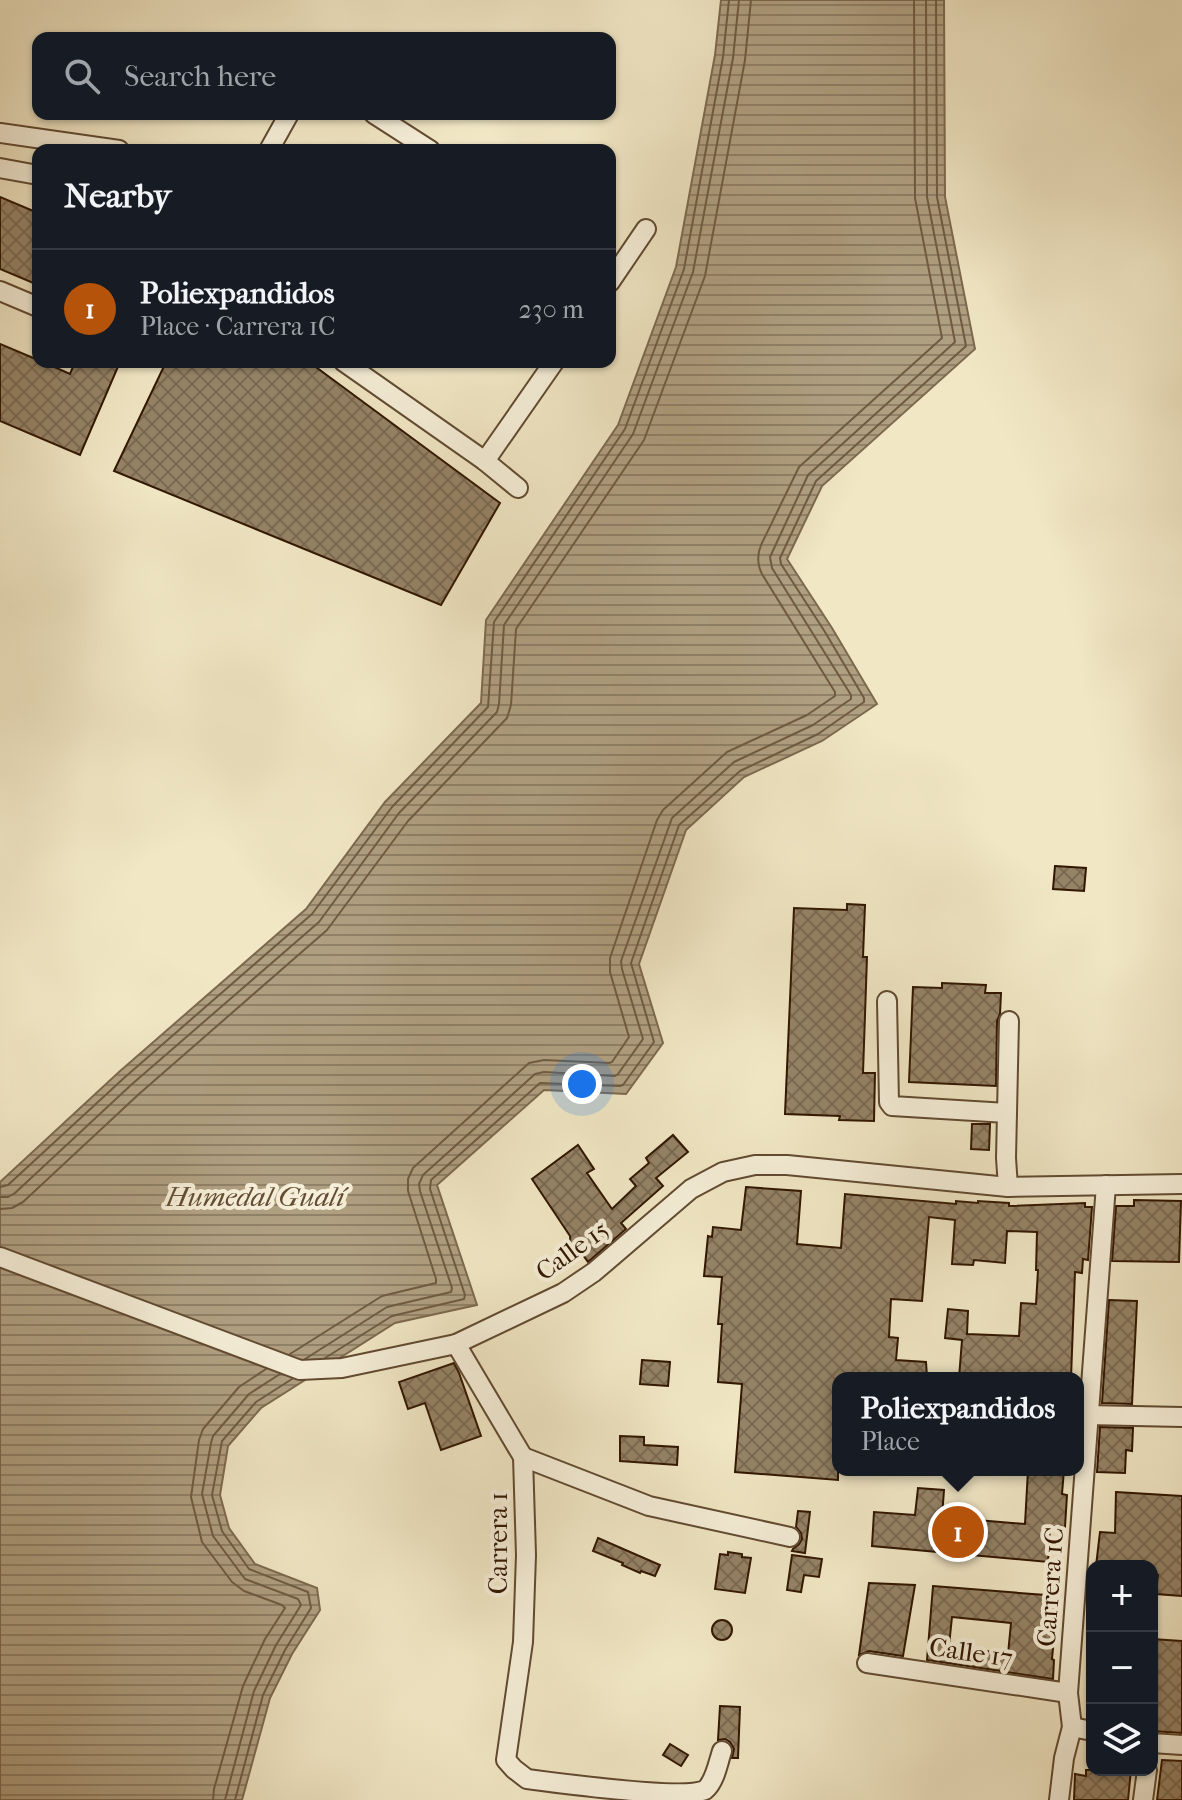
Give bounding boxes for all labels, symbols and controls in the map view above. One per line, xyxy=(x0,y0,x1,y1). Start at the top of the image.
search box xyxy=(32,32,616,120)
icon: search xyxy=(60,54,104,98)
text: Search here xyxy=(124,59,276,94)
text: Nearby xyxy=(64,176,171,216)
text: Poliexpandidos xyxy=(140,276,335,311)
text: 1 xyxy=(85,294,95,325)
text: 230 m xyxy=(518,294,584,325)
text: Place · Carrera 1C xyxy=(140,311,335,342)
your location xyxy=(562,1064,602,1104)
water label: Humedal Gualí xyxy=(165,1180,349,1213)
street label: Calle 15 xyxy=(530,1214,615,1287)
popup xyxy=(832,1372,1084,1476)
text: Poliexpandidos xyxy=(861,1391,1055,1426)
text: Place xyxy=(861,1426,920,1457)
street label: Carrera 1 xyxy=(483,1492,514,1594)
pin: 1 xyxy=(932,1502,984,1562)
street label: Carrera 1C xyxy=(1031,1526,1070,1648)
map controls xyxy=(1086,1560,1158,1776)
button: + xyxy=(1086,1560,1158,1632)
street label: Calle 17 xyxy=(927,1631,1015,1674)
button: − xyxy=(1086,1632,1158,1704)
button: layers xyxy=(1086,1704,1158,1776)

